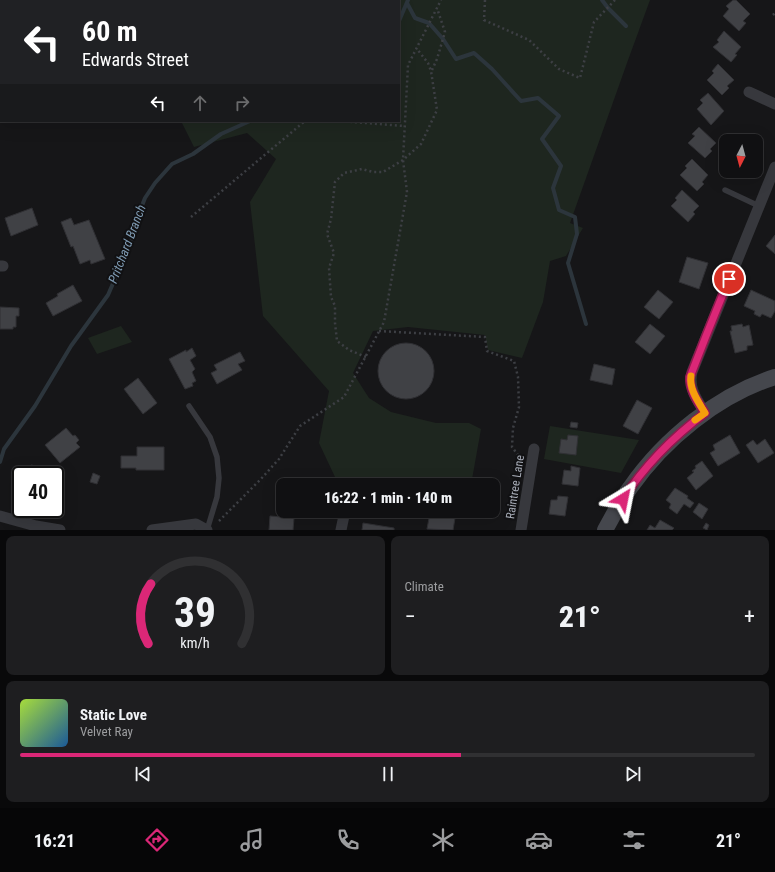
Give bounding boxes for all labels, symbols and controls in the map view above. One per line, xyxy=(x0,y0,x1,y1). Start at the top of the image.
text: 60 m xyxy=(82,15,138,48)
icon: left xyxy=(16,16,68,68)
text: Edwards Street xyxy=(82,49,189,70)
icon: left xyxy=(147,92,169,114)
icon: ahead xyxy=(189,92,211,114)
icon: right xyxy=(231,92,253,114)
north arrow xyxy=(719,134,763,178)
map controls xyxy=(719,134,763,178)
water label: Pritchard Branch xyxy=(105,203,149,285)
pin xyxy=(712,262,746,296)
icon: arrive xyxy=(718,268,740,290)
street label: Raintree Lane xyxy=(503,454,527,520)
speed limit sign: 40 xyxy=(12,466,64,518)
position arrow xyxy=(602,478,644,520)
text: 16:22 · 1 min · 140 m xyxy=(324,489,452,507)
text: Climate xyxy=(405,579,444,594)
text: 39 xyxy=(174,587,216,636)
text: 21° xyxy=(559,599,601,634)
text: − xyxy=(405,604,416,629)
text: + xyxy=(744,604,755,629)
text: km/h xyxy=(181,634,210,650)
text: Static Love xyxy=(80,706,147,724)
text: Velvet Ray xyxy=(80,724,133,739)
icon: previous xyxy=(132,763,154,785)
icon: pause xyxy=(377,763,399,785)
icon: next xyxy=(622,763,644,785)
icon: directions xyxy=(143,826,171,854)
icon: music xyxy=(238,826,266,854)
icon: phone xyxy=(334,826,362,854)
icon: climate xyxy=(429,826,457,854)
icon: car xyxy=(525,826,553,854)
icon: filters xyxy=(620,826,648,854)
text: 16:21 xyxy=(34,830,75,851)
text: 21° xyxy=(716,830,741,851)

